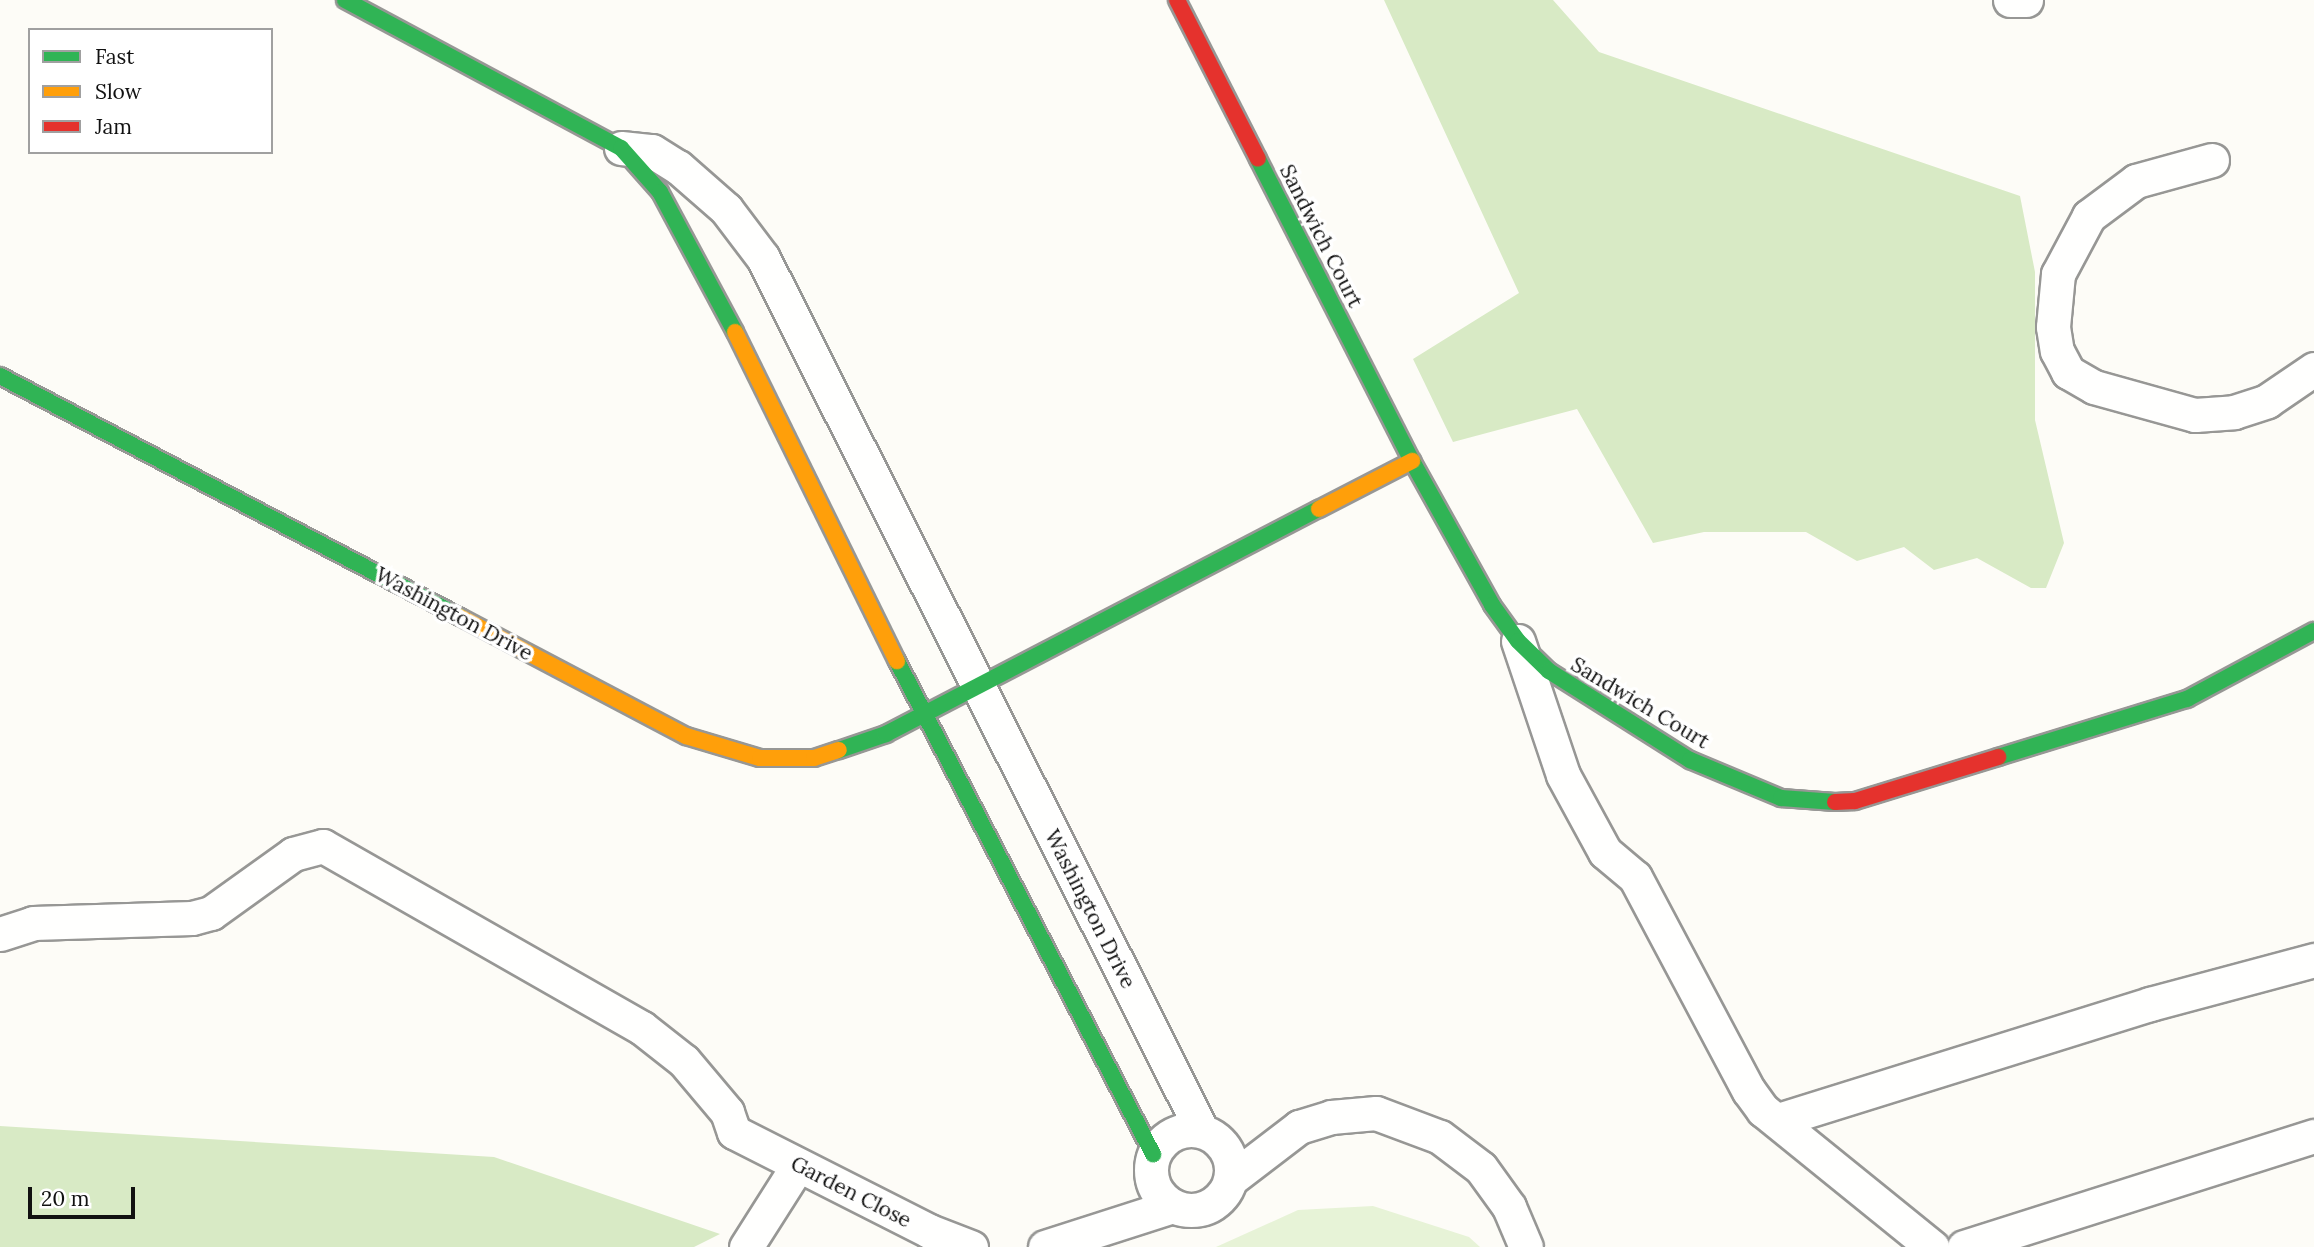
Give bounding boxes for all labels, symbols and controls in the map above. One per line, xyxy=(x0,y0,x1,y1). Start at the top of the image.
legend xyxy=(28,28,273,154)
text: Fast xyxy=(95,43,134,70)
text: Slow xyxy=(95,78,142,105)
text: Jam xyxy=(95,113,132,140)
street label: Sandwich Court xyxy=(1274,160,1368,312)
street label: Washington Drive xyxy=(371,562,537,666)
street label: Sandwich Court xyxy=(1566,652,1714,754)
street label: Washington Drive xyxy=(1039,825,1141,993)
street label: Garden Close xyxy=(787,1151,915,1233)
scale bar xyxy=(32,1174,138,1218)
text: 20 m xyxy=(41,1185,90,1212)

